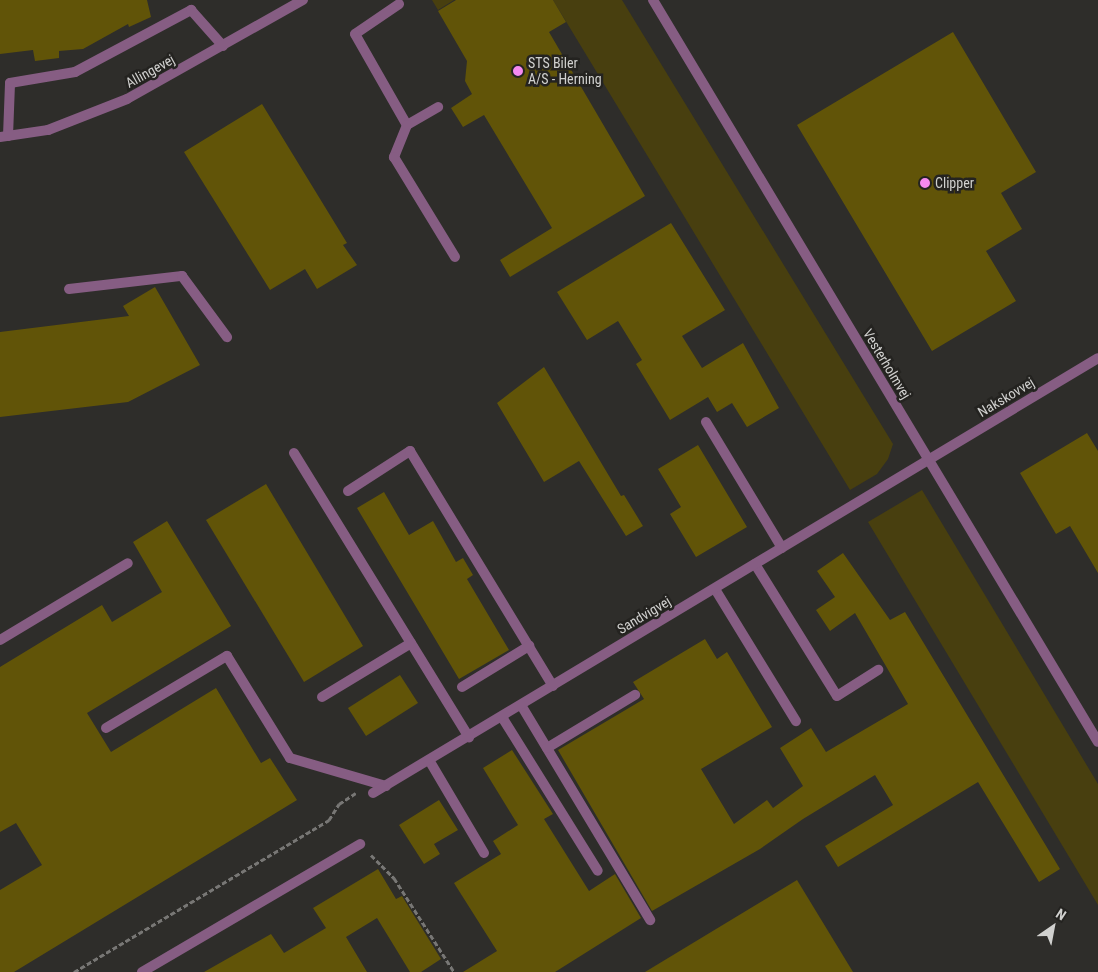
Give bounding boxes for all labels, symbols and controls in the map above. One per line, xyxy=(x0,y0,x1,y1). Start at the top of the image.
street label: Allingevej xyxy=(123,51,177,91)
place label: STS Biler A/S - Herning xyxy=(528,55,602,88)
marker: STS Biler A/S - Herning xyxy=(512,65,524,77)
place label: Clipper xyxy=(935,175,974,191)
marker: Clipper xyxy=(919,177,931,189)
street label: Vesterholmvej xyxy=(860,326,914,402)
street label: Nakskovvej xyxy=(975,374,1037,420)
street label: Sandvigvej xyxy=(614,593,674,637)
north arrow xyxy=(1028,902,1078,952)
text: N xyxy=(1053,905,1069,923)

